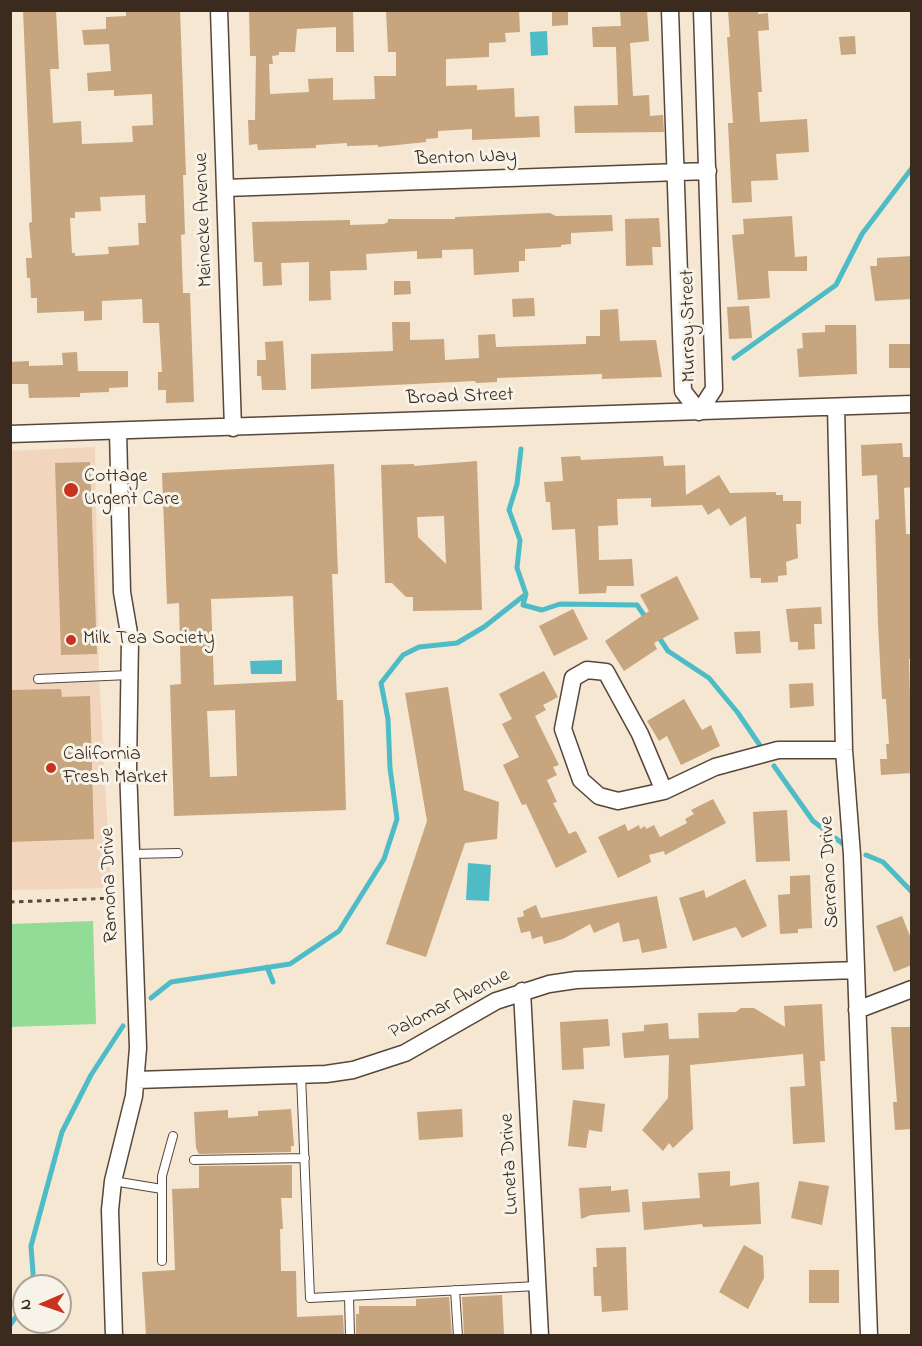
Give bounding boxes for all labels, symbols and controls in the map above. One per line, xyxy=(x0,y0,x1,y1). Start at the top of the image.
street label: Benton Way xyxy=(415,145,517,173)
street label: Meinecke Avenue xyxy=(191,152,219,288)
street label: Murray Street xyxy=(677,269,703,383)
street label: Broad Street xyxy=(406,384,514,412)
place label: Cottage Urgent Care xyxy=(84,466,179,513)
marker: Cottage Urgent Care xyxy=(62,481,80,499)
place label: Milk Tea Society xyxy=(83,628,215,652)
marker: Milk Tea Society xyxy=(64,633,78,647)
place label: California Fresh Market xyxy=(63,744,168,791)
marker: California Fresh Market xyxy=(44,761,58,775)
street label: Serrano Drive xyxy=(816,815,846,929)
street label: Ramona Drive xyxy=(97,827,125,943)
street label: Palomar Avenue xyxy=(386,964,514,1046)
street label: Luneta Drive xyxy=(496,1113,526,1215)
north arrow xyxy=(12,1274,72,1334)
text: N xyxy=(14,1299,38,1310)

